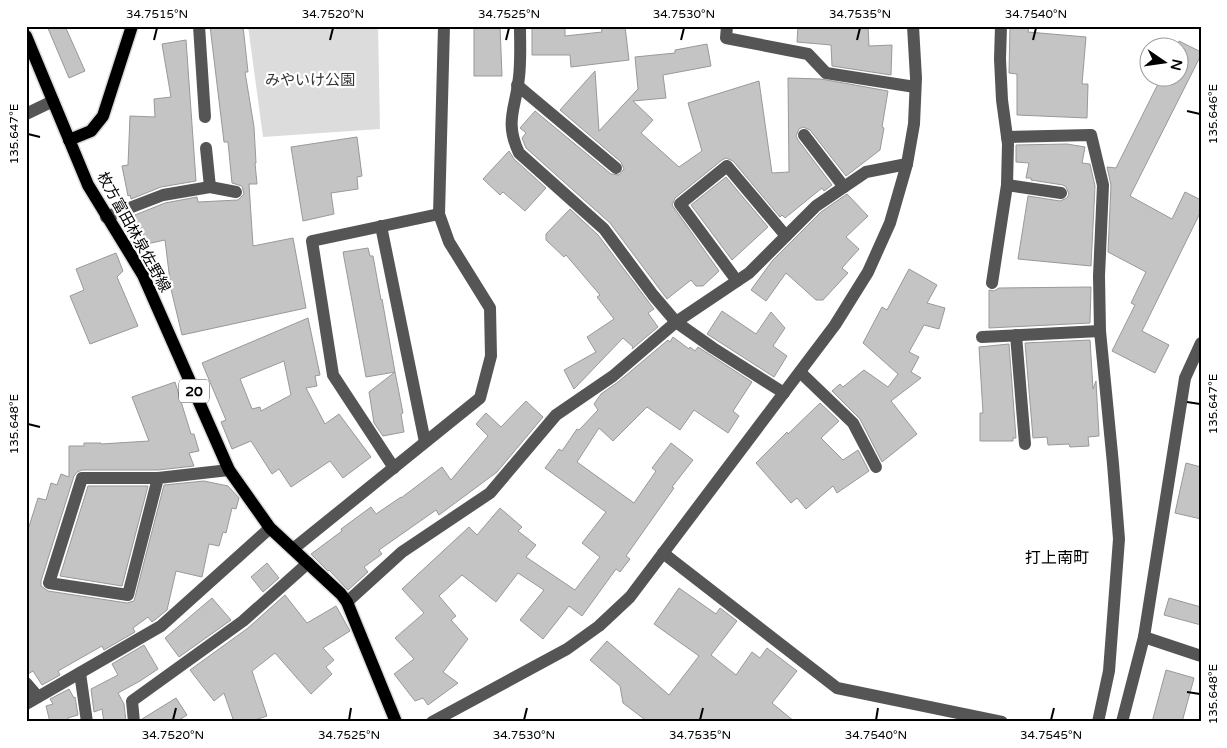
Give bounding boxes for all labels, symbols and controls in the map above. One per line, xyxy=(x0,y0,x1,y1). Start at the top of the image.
text: 34.7515°N xyxy=(126,7,188,21)
text: 34.7520°N xyxy=(302,7,364,21)
text: 34.7525°N xyxy=(478,7,540,21)
text: 34.7530°N xyxy=(653,7,715,21)
text: 34.7535°N xyxy=(829,7,891,21)
text: 34.7540°N xyxy=(1005,7,1067,21)
north arrow xyxy=(1140,38,1190,88)
text: N xyxy=(1167,57,1186,72)
park label: みやいけ公園 xyxy=(265,71,355,89)
text: 135.646°E xyxy=(1206,84,1220,144)
text: 135.647°E xyxy=(7,103,21,164)
street label: 枚方富田林泉佐野線 xyxy=(93,169,175,295)
text: 135.647°E xyxy=(1206,373,1220,434)
road number: 20 xyxy=(179,380,209,402)
text: 135.648°E xyxy=(7,393,21,454)
district label: 打上南町 xyxy=(1025,548,1089,568)
text: 135.648°E xyxy=(1206,663,1220,724)
text: 34.7520°N xyxy=(142,728,204,742)
text: 34.7525°N xyxy=(318,728,380,742)
text: 34.7530°N xyxy=(493,728,555,742)
text: 34.7535°N xyxy=(669,728,731,742)
text: 34.7540°N xyxy=(845,728,907,742)
text: 34.7545°N xyxy=(1020,728,1082,742)

